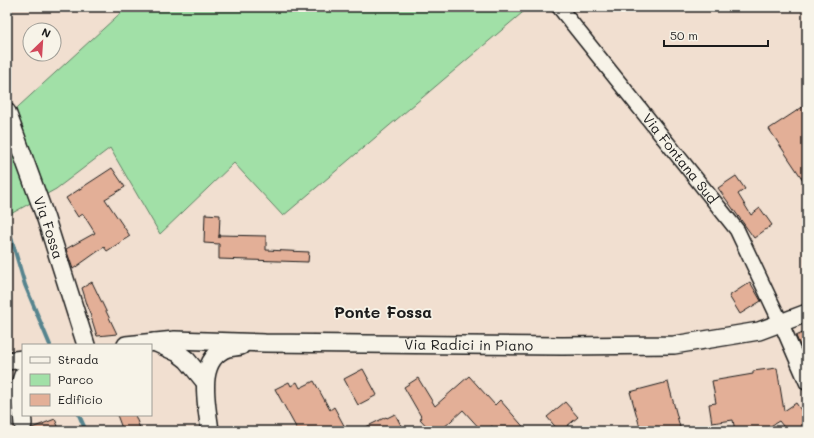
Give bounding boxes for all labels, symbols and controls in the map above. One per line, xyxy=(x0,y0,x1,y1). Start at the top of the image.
north arrow xyxy=(22,22,62,62)
scale bar xyxy=(664,22,768,48)
text: N xyxy=(39,24,53,41)
text: 50 m xyxy=(670,27,698,43)
street label: Via Fontana Sud xyxy=(638,109,722,208)
street label: Via Fossa xyxy=(30,194,68,261)
district label: Ponte Fossa xyxy=(334,301,432,322)
street label: Via Radici in Piano xyxy=(404,334,533,355)
legend xyxy=(22,344,152,416)
text: Strada xyxy=(58,351,99,367)
text: Parco xyxy=(58,371,93,387)
text: Edificio xyxy=(58,391,102,407)

